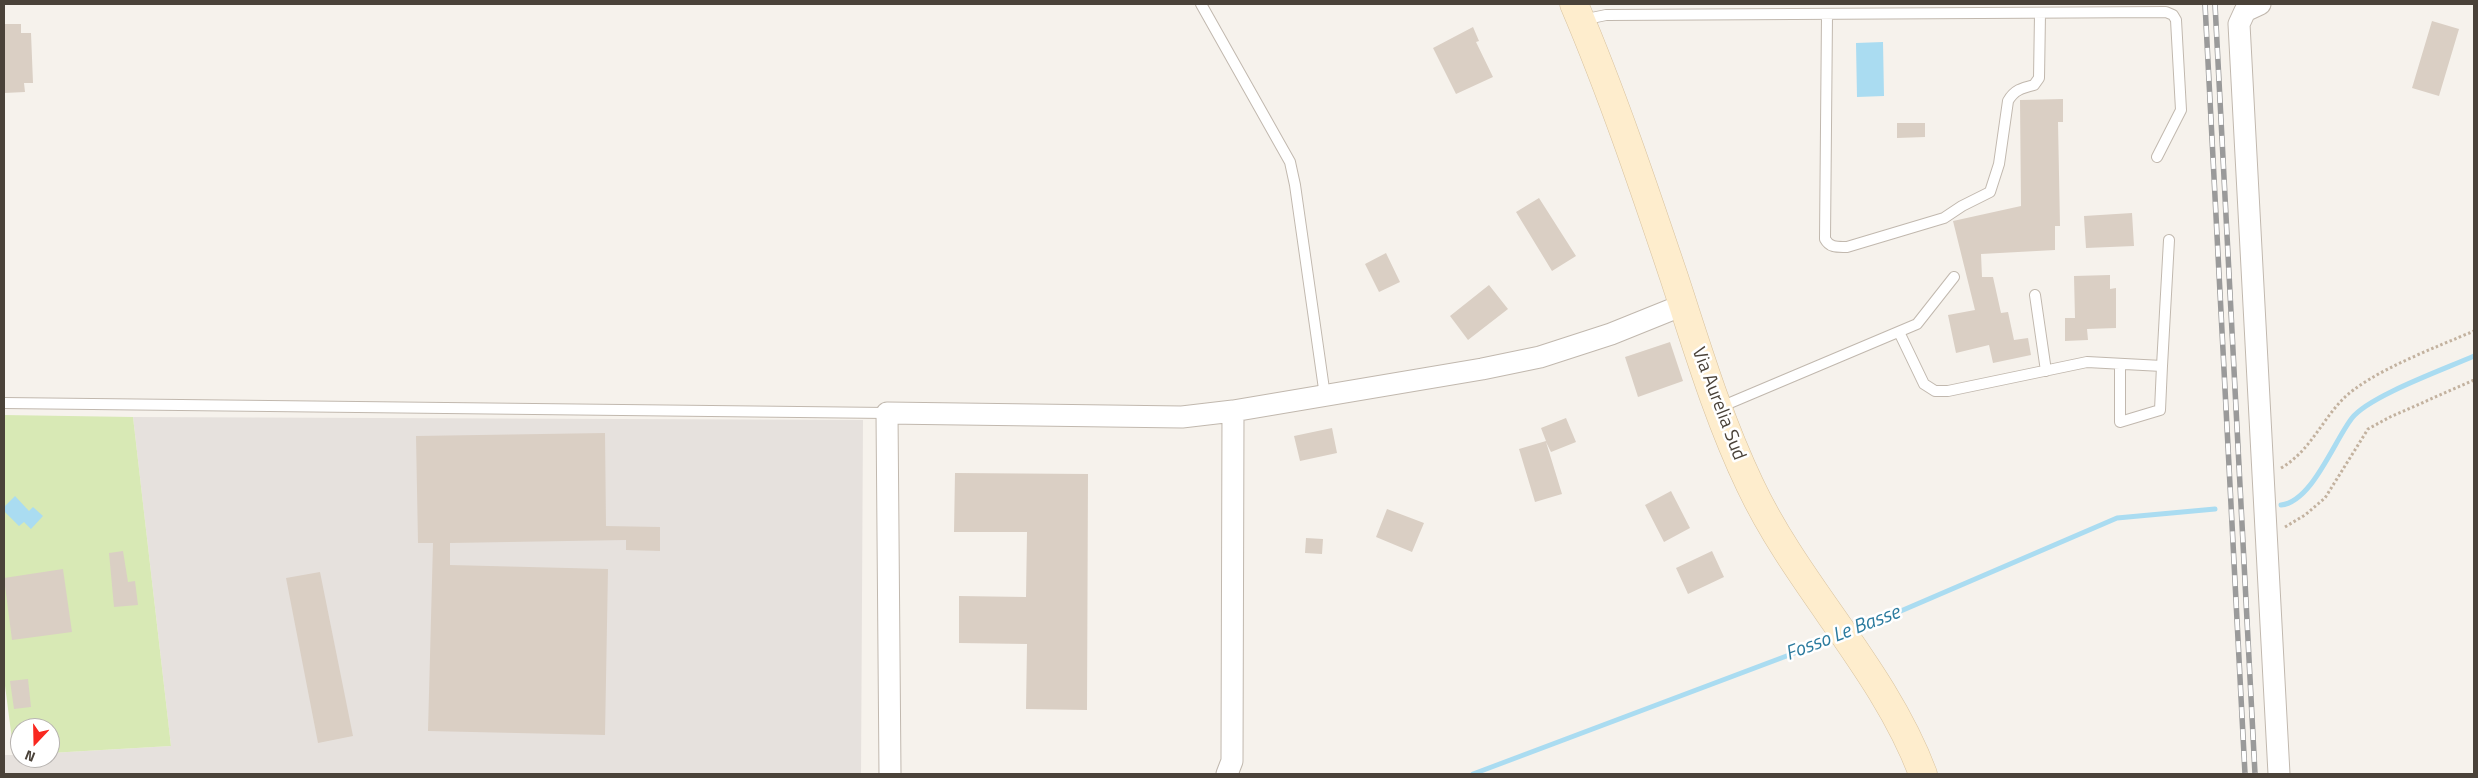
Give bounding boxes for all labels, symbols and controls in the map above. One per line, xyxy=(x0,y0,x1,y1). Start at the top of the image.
street label: Via Aurelia Sud xyxy=(1686,344,1750,464)
water label: Fosso Le Basse xyxy=(1782,601,1904,667)
north arrow xyxy=(10,718,60,768)
text: N xyxy=(22,745,38,768)

